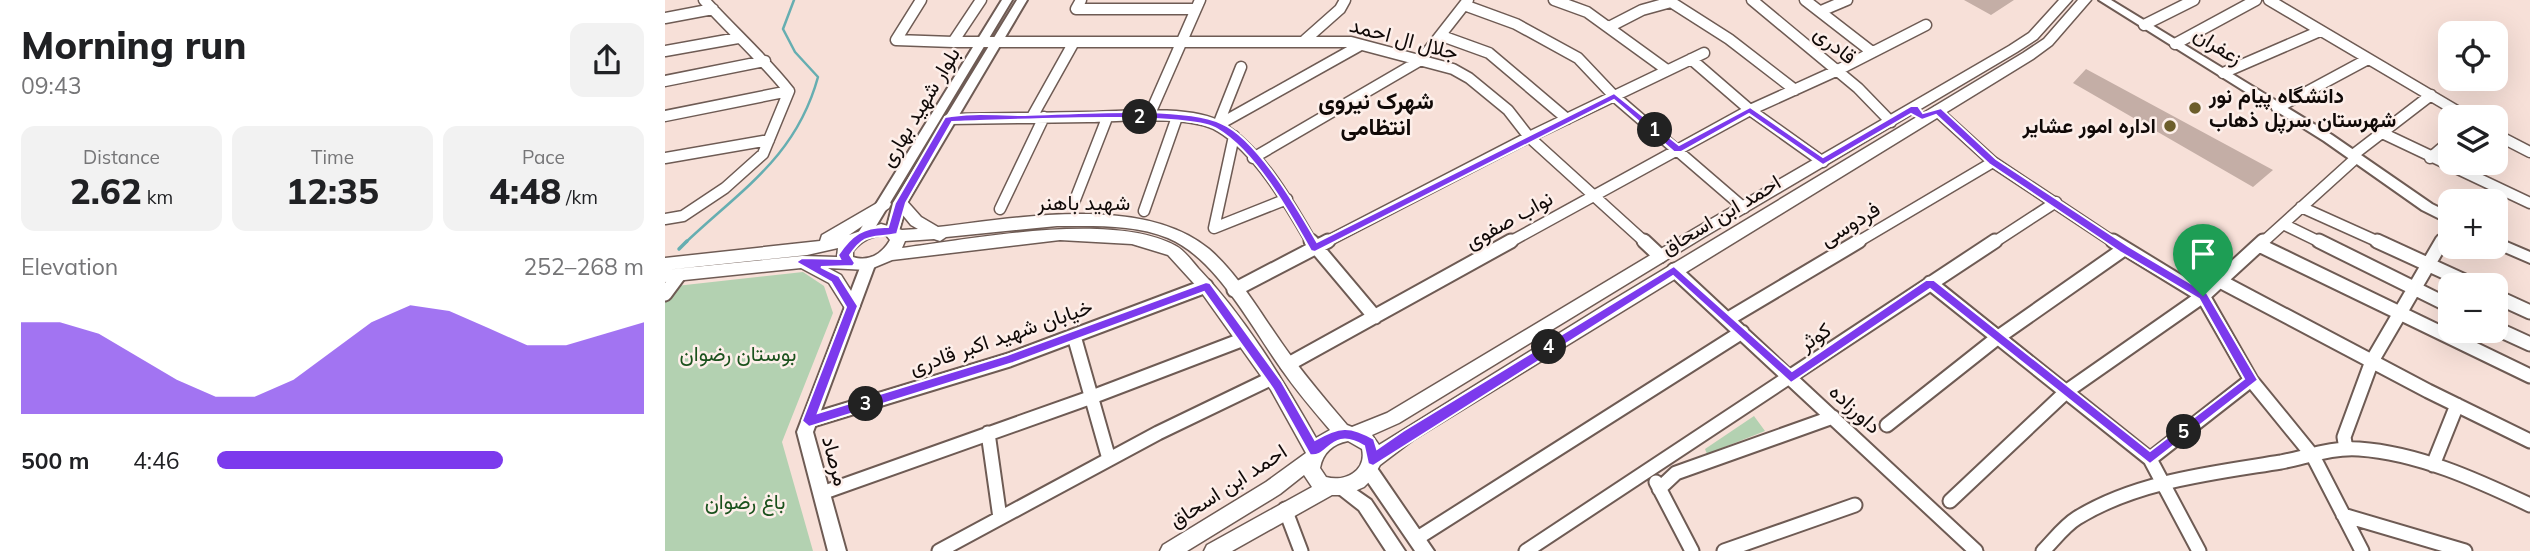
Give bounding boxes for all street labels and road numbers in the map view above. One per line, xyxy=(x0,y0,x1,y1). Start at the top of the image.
street label: جلال ال احمد xyxy=(1347,11,1462,65)
street label: قادری xyxy=(1808,19,1862,70)
street label: زعفران xyxy=(2189,20,2248,71)
street label: بلوار شهید بهاری xyxy=(873,42,966,172)
street label: احمد ابن اسحاق xyxy=(1656,168,1785,260)
street label: نواب صفوی xyxy=(1460,184,1557,255)
street label: شهید باهنر xyxy=(1037,189,1130,216)
street label: فردوسی xyxy=(1815,195,1885,252)
street label: خیابان شهید اکبر قادری xyxy=(906,292,1096,381)
street label: کوثر xyxy=(1793,316,1836,358)
street label: داورزاده xyxy=(1824,378,1887,440)
street label: مرصاد xyxy=(816,433,855,489)
street label: احمد ابن اسحاق xyxy=(1164,437,1291,533)

